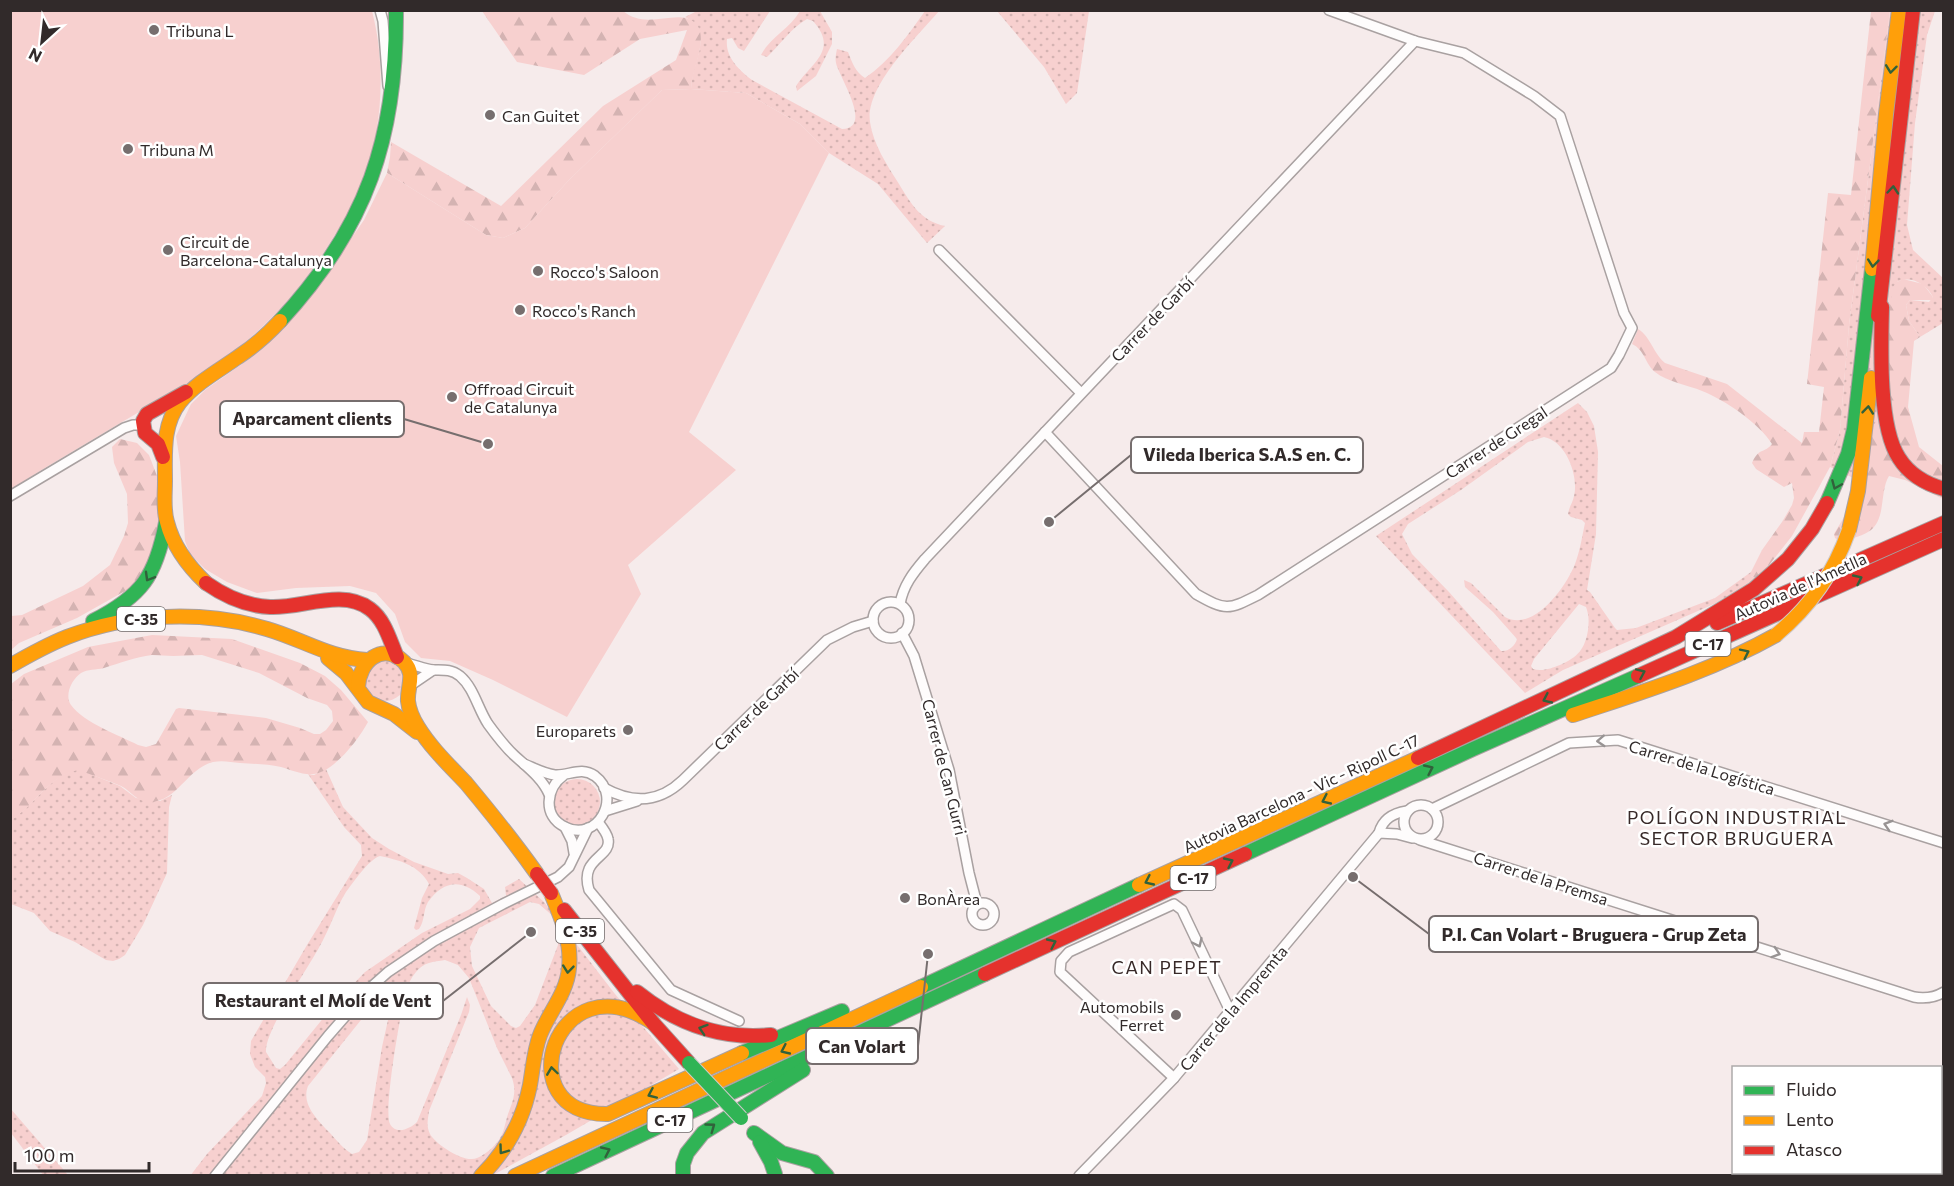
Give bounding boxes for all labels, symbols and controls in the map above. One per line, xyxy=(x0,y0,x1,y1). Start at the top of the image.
north arrow xyxy=(12,12,72,72)
place label: Tribuna L xyxy=(166,21,234,40)
marker: Tribuna L xyxy=(147,23,161,37)
text: N xyxy=(25,45,45,67)
one-way arrow xyxy=(1885,64,1898,73)
place label: Can Guitet xyxy=(502,106,580,125)
marker: Can Guitet xyxy=(483,108,497,122)
place label: Tribuna M xyxy=(140,140,214,159)
marker: Tribuna M xyxy=(121,142,135,156)
one-way arrow xyxy=(1886,185,1899,194)
place label: Circuit de Barcelona-Catalunya xyxy=(180,232,332,269)
marker: Circuit de Barcelona-Catalunya xyxy=(161,243,175,257)
one-way arrow xyxy=(1867,258,1880,267)
place label: Rocco's Saloon xyxy=(550,262,659,281)
marker: Rocco's Saloon xyxy=(531,264,545,278)
street label: Carrer de Garbí xyxy=(1107,272,1198,365)
place label: Rocco's Ranch xyxy=(532,301,636,320)
marker: Rocco's Ranch xyxy=(513,303,527,317)
place label: Offroad Circuit de Catalunya xyxy=(464,379,575,416)
marker: Offroad Circuit de Catalunya xyxy=(445,390,459,404)
callout: Aparcament clients xyxy=(220,401,404,437)
street label: Carrer de Gregal xyxy=(1441,402,1551,482)
one-way arrow xyxy=(1861,406,1874,415)
text: Aparcament clients xyxy=(232,407,392,429)
callout: Vileda Iberica S.A.S en. C. xyxy=(1131,437,1363,473)
text: Vileda Iberica S.A.S en. C. xyxy=(1143,443,1351,465)
one-way arrow xyxy=(1831,479,1843,490)
street label: Autovia de l'Ametlla xyxy=(1731,548,1869,624)
one-way arrow xyxy=(145,571,156,581)
one-way arrow xyxy=(1852,575,1863,587)
road number: C-35 xyxy=(117,607,165,631)
road number: C-17 xyxy=(1686,632,1730,656)
one-way arrow xyxy=(1739,648,1750,660)
street label: Carrer de Garbí xyxy=(710,663,803,754)
one-way arrow xyxy=(1634,669,1645,681)
one-way arrow xyxy=(1543,691,1554,703)
street label: Carrer de Can Gurri xyxy=(919,697,971,837)
place label: Europarets xyxy=(536,721,616,740)
marker: Europarets xyxy=(621,723,635,737)
street label: Autovia Barcelona - Vic - Ripoll C-17 xyxy=(1180,730,1422,856)
one-way arrow xyxy=(1596,735,1605,748)
street label: Carrer de la Logística xyxy=(1627,736,1777,798)
one-way arrow xyxy=(1423,765,1434,777)
one-way arrow xyxy=(1321,792,1332,804)
district label: POLÍGON INDUSTRIAL SECTOR BRUGUERA xyxy=(1627,806,1847,849)
one-way arrow xyxy=(1883,820,1894,832)
street label: Carrer de la Premsa xyxy=(1471,847,1611,909)
one-way arrow xyxy=(1223,857,1234,869)
road number: C-17 xyxy=(1170,866,1216,890)
one-way arrow xyxy=(1144,873,1155,885)
place label: BonÀrea xyxy=(917,889,980,908)
marker: BonÀrea xyxy=(898,891,912,905)
callout: P.I. Can Volart - Bruguera - Grup Zeta xyxy=(1429,916,1758,952)
road number: C-35 xyxy=(556,919,604,943)
text: P.I. Can Volart - Bruguera - Grup Zeta xyxy=(1442,923,1746,945)
one-way arrow xyxy=(1190,936,1202,947)
one-way arrow xyxy=(1046,938,1057,950)
street label: Carrer de la Impremta xyxy=(1175,942,1291,1074)
one-way arrow xyxy=(1770,946,1781,958)
district label: CAN PEPET xyxy=(1112,956,1222,978)
one-way arrow xyxy=(562,964,575,974)
callout: Restaurant el Molí de Vent xyxy=(203,983,443,1019)
text: Restaurant el Molí de Vent xyxy=(215,989,432,1011)
place label: Automobils Ferret xyxy=(1080,997,1164,1034)
marker: Automobils Ferret xyxy=(1169,1008,1183,1022)
one-way arrow xyxy=(698,1024,709,1036)
callout: Can Volart xyxy=(806,1028,918,1064)
text: Can Volart xyxy=(818,1035,906,1057)
one-way arrow xyxy=(780,1042,791,1054)
legend xyxy=(1732,1066,1942,1174)
one-way arrow xyxy=(547,1067,559,1076)
text: Fluido xyxy=(1786,1078,1837,1100)
one-way arrow xyxy=(647,1087,658,1099)
road number: C-17 xyxy=(648,1108,692,1132)
text: Lento xyxy=(1786,1108,1834,1130)
one-way arrow xyxy=(704,1124,715,1135)
scale bar xyxy=(15,1135,148,1173)
text: Atasco xyxy=(1786,1138,1842,1160)
text: 100 m xyxy=(24,1144,74,1166)
one-way arrow xyxy=(499,1144,510,1155)
one-way arrow xyxy=(599,1146,610,1158)

